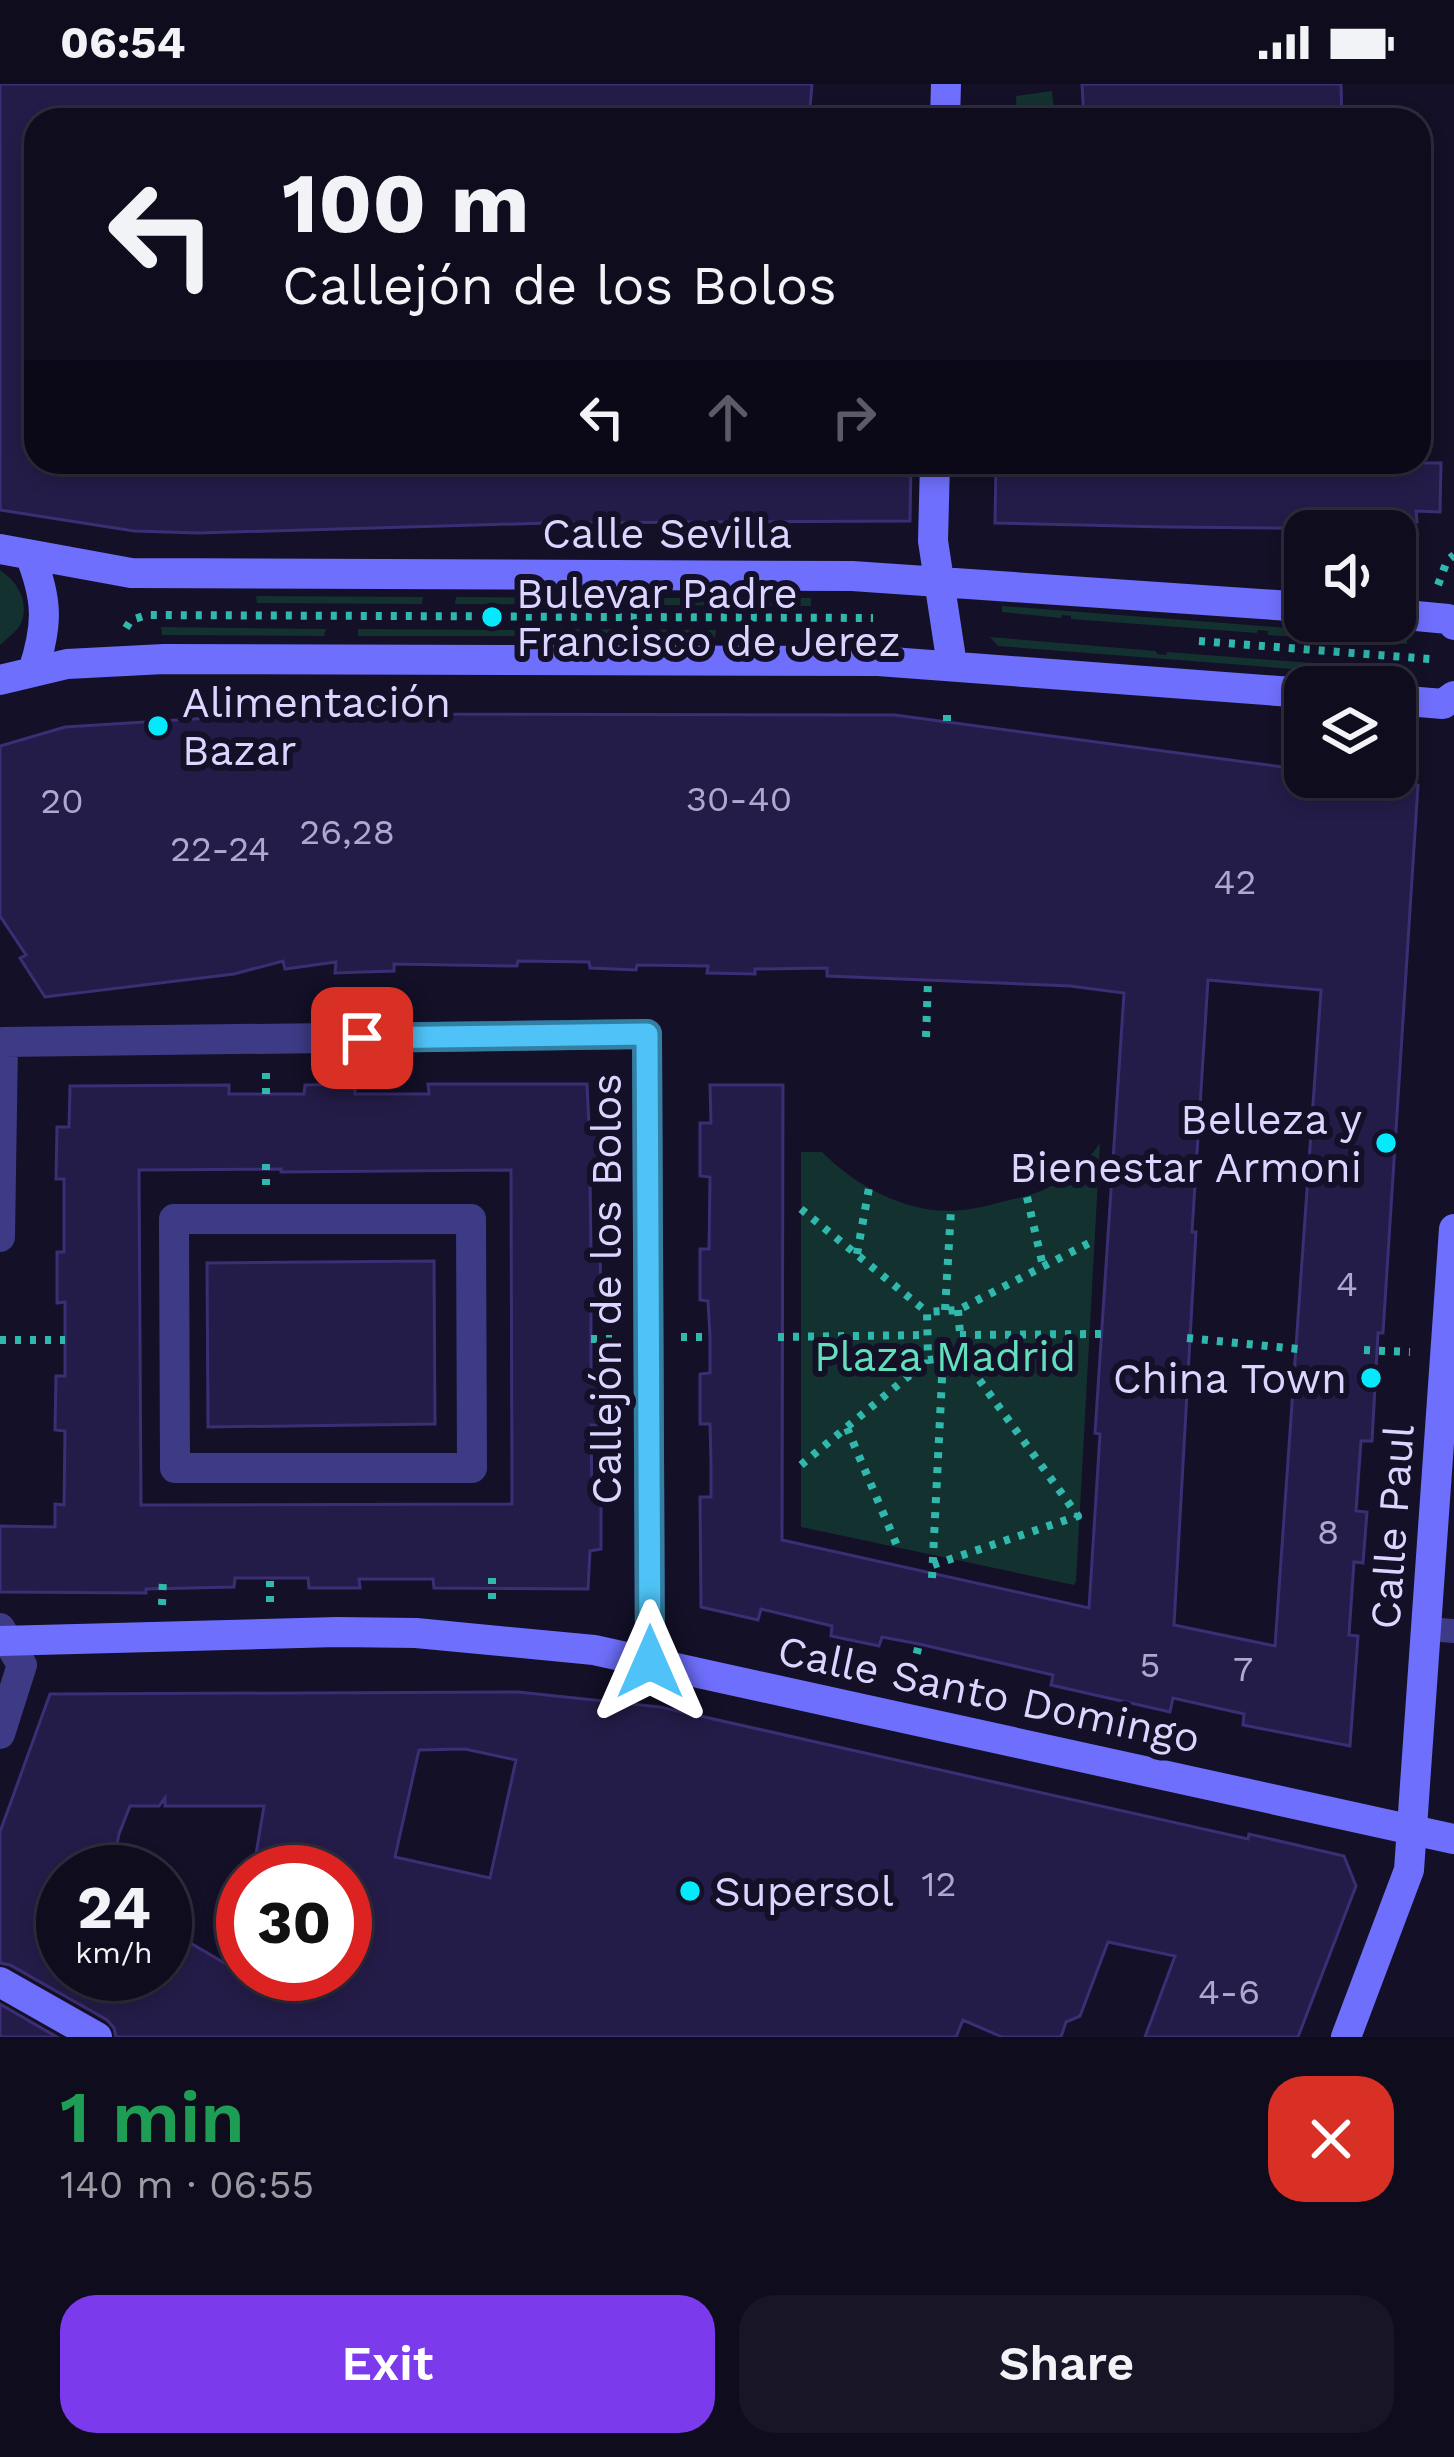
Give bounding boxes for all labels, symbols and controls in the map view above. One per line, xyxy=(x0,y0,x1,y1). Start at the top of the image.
text: 06:54 xyxy=(60,16,186,69)
text: 100 m xyxy=(282,154,529,252)
icon: left xyxy=(84,156,240,312)
text: Callejón de los Bolos xyxy=(282,254,837,317)
icon: left xyxy=(569,384,635,450)
icon: ahead xyxy=(695,384,761,450)
icon: right xyxy=(821,384,887,450)
street label: Calle Sevilla xyxy=(542,509,792,558)
map controls xyxy=(1284,510,1416,798)
button: sound xyxy=(1284,510,1416,642)
place label: Bulevar Padre Francisco de Jerez xyxy=(516,569,901,666)
marker: Bulevar Padre Francisco de Jerez xyxy=(479,604,505,630)
button: layers xyxy=(1284,666,1416,798)
place label: Alimentación Bazar xyxy=(182,678,451,775)
marker: Alimentación Bazar xyxy=(145,713,171,739)
house number: 30-40 xyxy=(686,778,792,820)
house number: 20 xyxy=(40,780,84,822)
house number: 26,28 xyxy=(299,811,395,853)
house number: 22-24 xyxy=(170,828,270,870)
house number: 42 xyxy=(1214,861,1256,903)
pin xyxy=(311,987,413,1089)
icon: arrive xyxy=(329,1005,395,1071)
street label: Callejón de los Bolos xyxy=(582,1073,631,1505)
place label: Belleza y Bienestar Armoni xyxy=(1009,1095,1362,1192)
marker: Belleza y Bienestar Armoni xyxy=(1373,1130,1399,1156)
house number: 4 xyxy=(1336,1263,1358,1305)
park label: Plaza Madrid xyxy=(814,1332,1076,1381)
place label: China Town xyxy=(1113,1354,1347,1403)
marker: China Town xyxy=(1358,1365,1384,1391)
street label: Calle Paul xyxy=(1360,1423,1424,1631)
house number: 8 xyxy=(1317,1511,1339,1553)
position arrow xyxy=(587,1599,713,1725)
street label: Calle Santo Domingo xyxy=(774,1625,1204,1763)
house number: 5 xyxy=(1140,1644,1160,1686)
house number: 7 xyxy=(1233,1648,1253,1690)
speed limit sign: 30 xyxy=(216,1845,372,2001)
house number: 12 xyxy=(921,1863,957,1905)
place label: Supersol xyxy=(714,1867,894,1916)
text: 24 xyxy=(77,1872,151,1943)
marker: Supersol xyxy=(677,1878,703,1904)
text: km/h xyxy=(75,1935,153,1970)
house number: 4-6 xyxy=(1198,1971,1260,2013)
text: 1 min xyxy=(60,2075,245,2159)
button: close xyxy=(1268,2076,1394,2202)
text: 140 m · 06:55 xyxy=(60,2162,314,2207)
button: Exit xyxy=(60,2295,715,2433)
button: Share xyxy=(739,2295,1394,2433)

